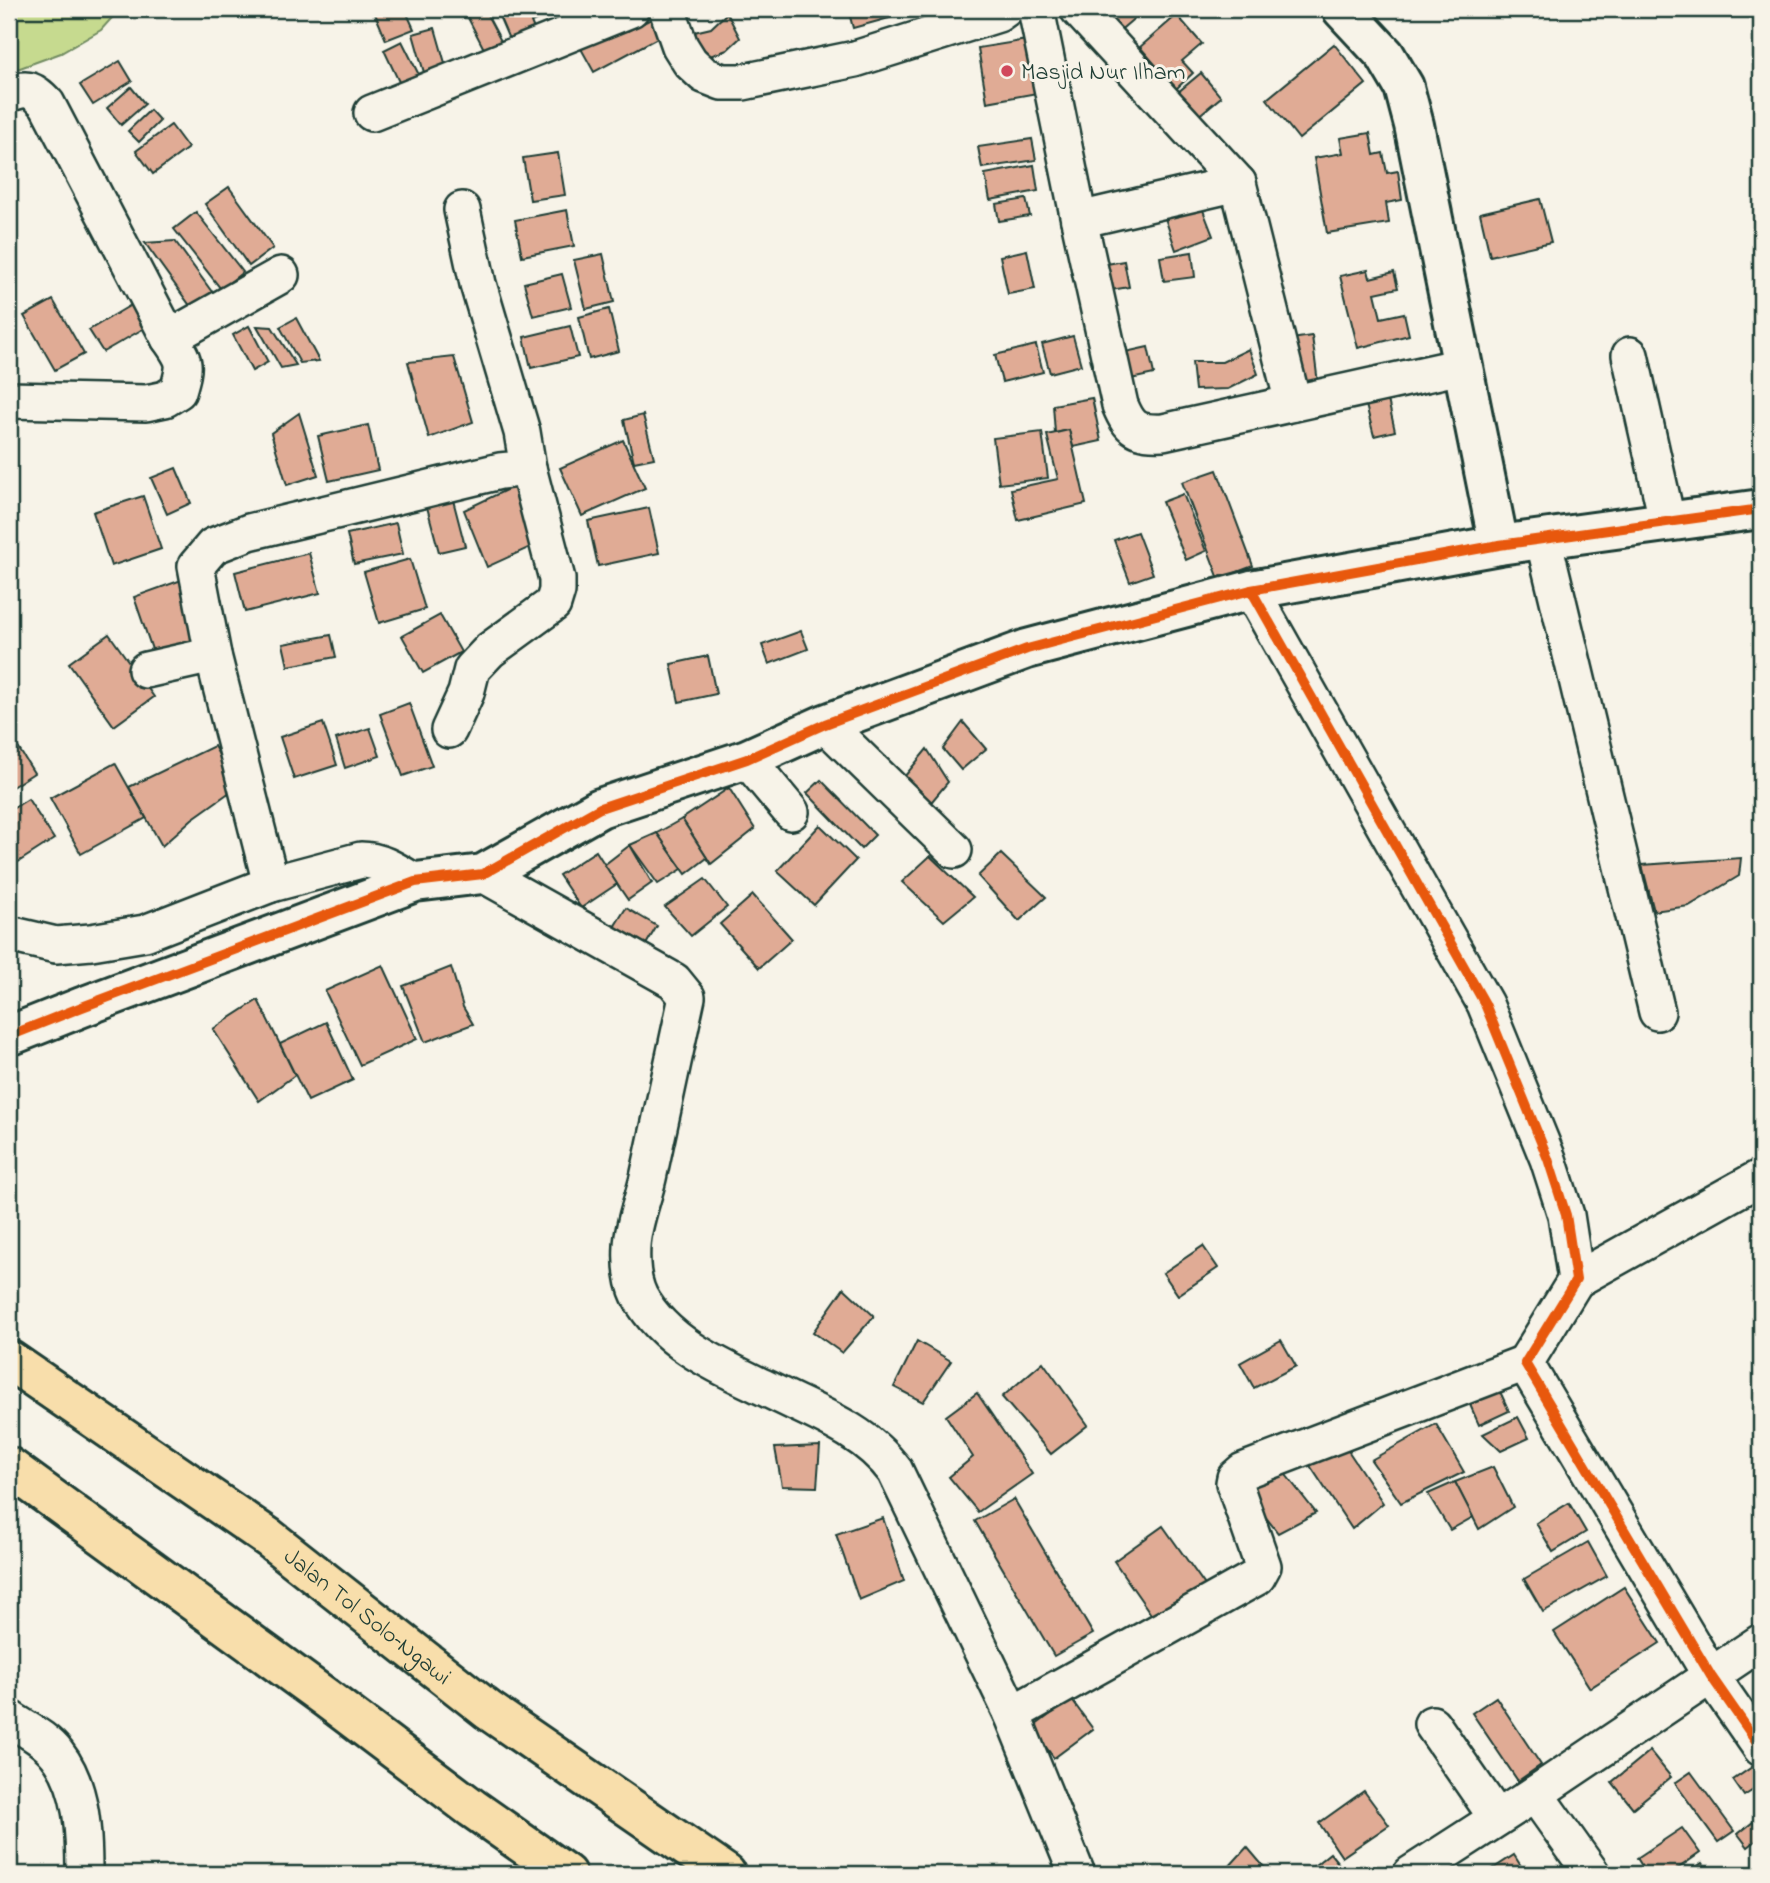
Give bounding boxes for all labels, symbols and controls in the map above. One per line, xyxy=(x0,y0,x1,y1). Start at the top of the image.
place label: Masjid Nur Ilham xyxy=(1021,56,1185,91)
marker: Masjid Nur Ilham xyxy=(999,63,1015,79)
street label: Jalan Tol Solo–Ngawi xyxy=(275,1541,458,1695)

